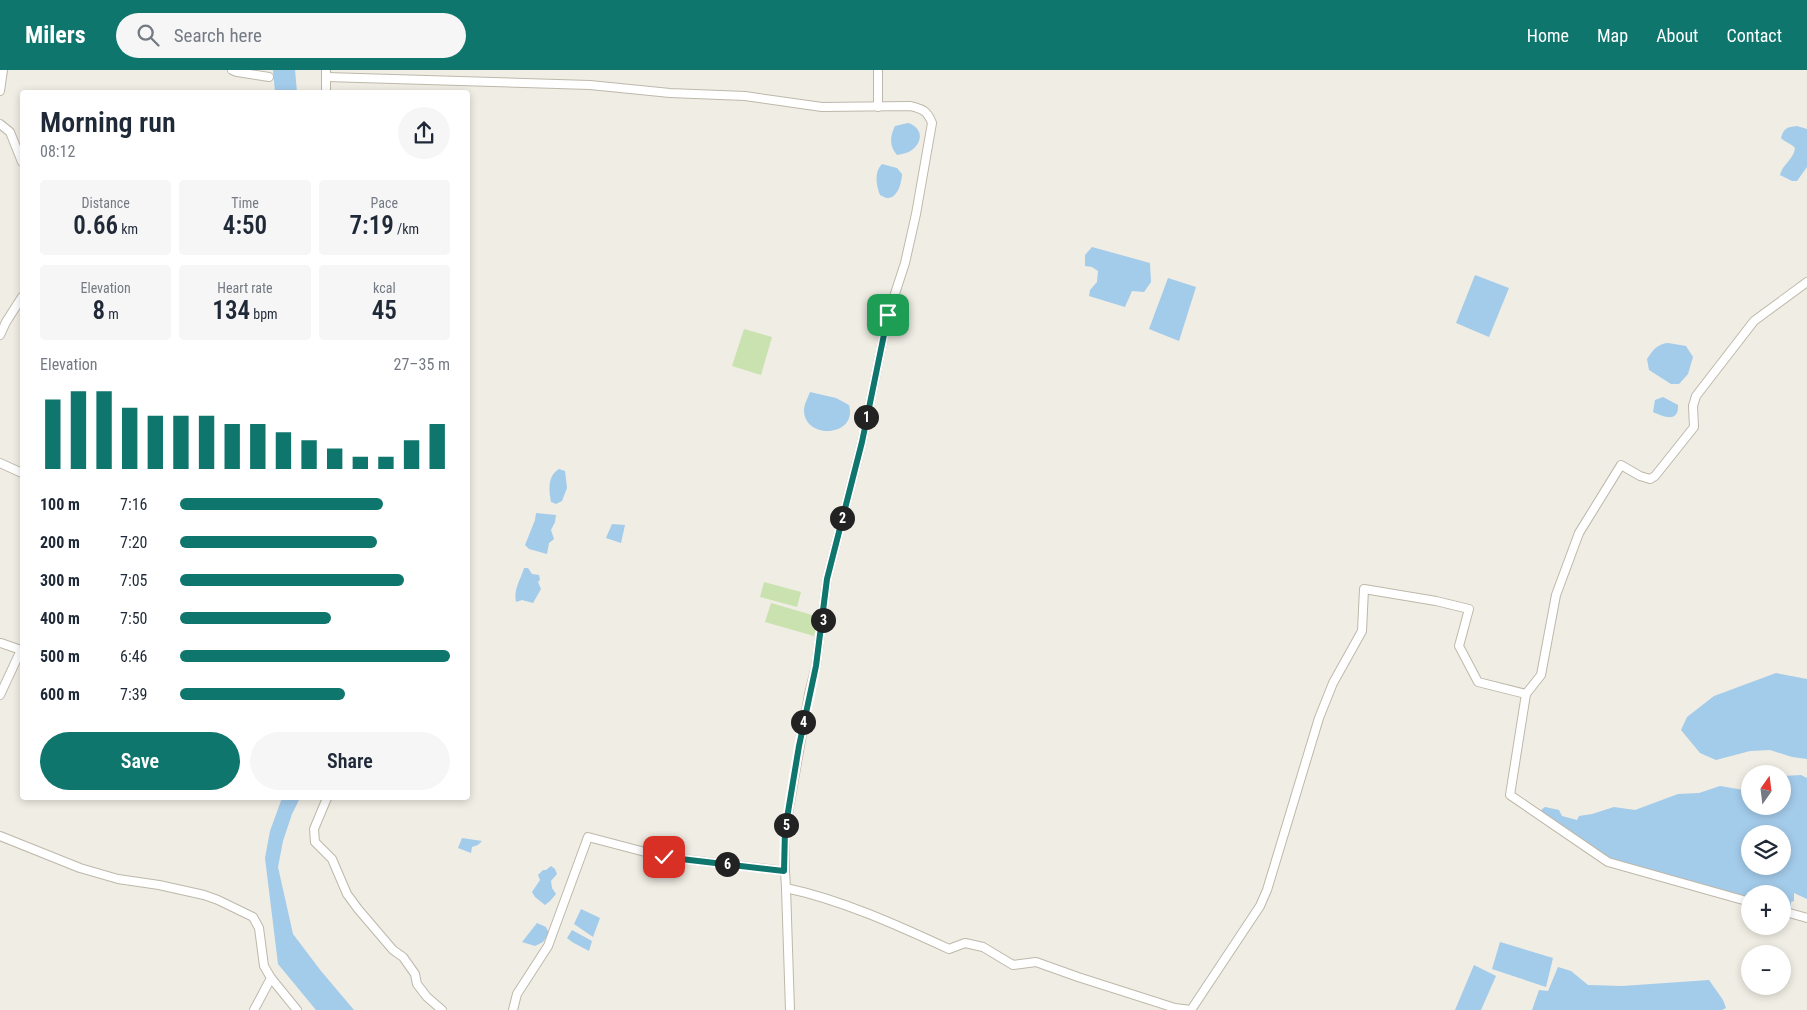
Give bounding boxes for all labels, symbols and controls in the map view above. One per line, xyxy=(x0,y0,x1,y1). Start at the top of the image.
search box xyxy=(116,13,466,58)
text: Milers xyxy=(25,21,86,49)
icon: search xyxy=(134,21,162,49)
text: Search here xyxy=(174,24,262,47)
text: Home xyxy=(1527,25,1569,46)
text: Map xyxy=(1597,25,1628,46)
text: About xyxy=(1656,25,1698,46)
text: Contact xyxy=(1726,25,1782,46)
text: Morning run xyxy=(40,106,176,139)
button: share xyxy=(398,107,450,159)
text: 08:12 xyxy=(40,142,75,161)
text: Distance xyxy=(82,195,130,211)
text: Time xyxy=(231,195,259,211)
text: Pace xyxy=(371,195,398,211)
text: 0.66 xyxy=(73,211,118,240)
text: 4:50 xyxy=(223,211,267,240)
text: 7:19 xyxy=(350,211,394,240)
text: km xyxy=(118,221,138,237)
text: /km xyxy=(394,221,419,237)
text: Elevation xyxy=(80,280,131,296)
text: Heart rate xyxy=(217,280,273,296)
text: kcal xyxy=(373,280,396,296)
pin xyxy=(867,294,909,336)
text: 8 xyxy=(92,296,105,325)
text: 134 xyxy=(212,296,250,325)
text: 45 xyxy=(372,296,397,325)
icon: arrive xyxy=(874,301,902,329)
text: m xyxy=(105,306,119,322)
text: bpm xyxy=(250,306,278,322)
text: Elevation xyxy=(40,355,98,374)
text: 27–35 m xyxy=(394,355,450,374)
pin: 1 xyxy=(854,404,878,430)
text: 1 xyxy=(863,409,870,425)
text: 100 m xyxy=(40,495,80,514)
text: 7:16 xyxy=(120,495,147,514)
pin: 2 xyxy=(830,506,854,530)
text: 2 xyxy=(839,510,846,526)
text: 200 m xyxy=(40,533,80,552)
text: 7:20 xyxy=(120,533,147,552)
text: 300 m xyxy=(40,571,80,590)
text: 7:05 xyxy=(120,571,147,590)
pin: 3 xyxy=(810,608,836,632)
text: 400 m xyxy=(40,609,80,628)
text: 7:50 xyxy=(120,609,147,628)
text: 3 xyxy=(820,612,827,628)
text: 500 m xyxy=(40,647,80,666)
text: 6:46 xyxy=(120,647,147,666)
text: 600 m xyxy=(40,685,80,704)
text: 7:39 xyxy=(120,685,147,704)
pin: 4 xyxy=(790,710,816,734)
text: 4 xyxy=(800,714,807,730)
button: Save xyxy=(40,732,240,790)
button: Share xyxy=(250,732,450,790)
north arrow xyxy=(1741,765,1791,815)
map controls xyxy=(1741,765,1791,995)
pin: 5 xyxy=(774,812,798,838)
text: 5 xyxy=(783,817,790,833)
button: layers xyxy=(1741,825,1791,875)
pin xyxy=(643,836,685,878)
icon: check xyxy=(650,843,678,871)
pin: 6 xyxy=(714,852,740,876)
text: 6 xyxy=(724,856,731,872)
button: + xyxy=(1741,885,1791,935)
button: − xyxy=(1741,945,1791,995)

